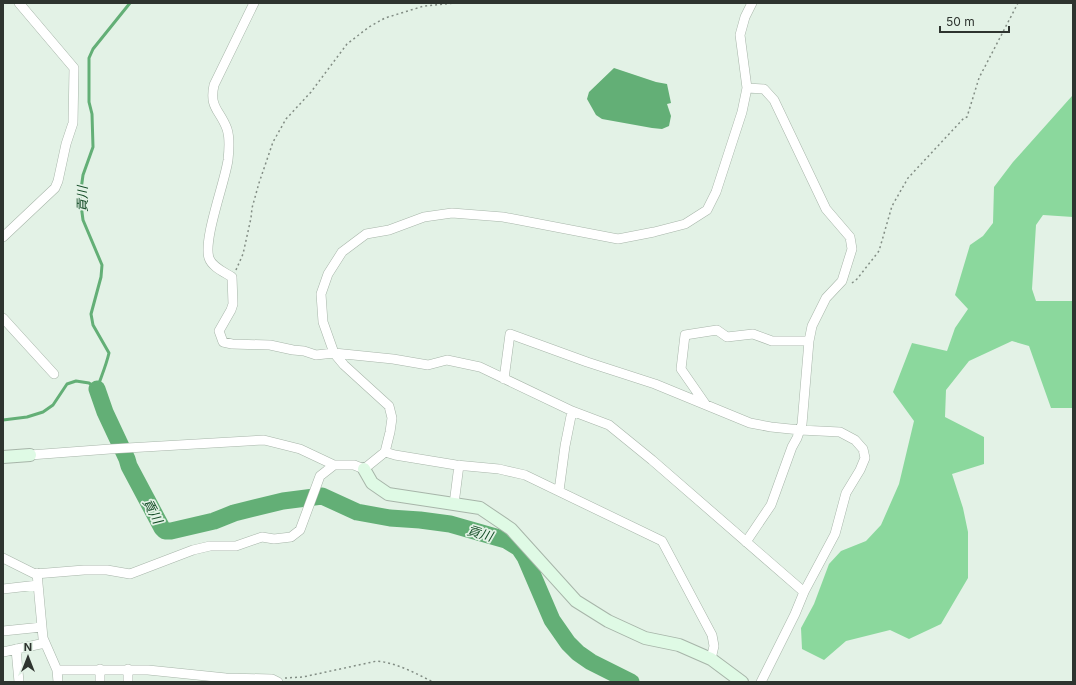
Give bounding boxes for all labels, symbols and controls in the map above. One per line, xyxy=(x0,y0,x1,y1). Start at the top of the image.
scale bar xyxy=(940,8,1009,34)
text: 50 m xyxy=(946,14,975,29)
water label: 貢川 xyxy=(74,184,90,212)
water label: 貢川 xyxy=(140,496,167,528)
water label: 貢川 xyxy=(465,522,497,545)
north arrow xyxy=(8,637,48,677)
text: N xyxy=(24,640,32,654)

